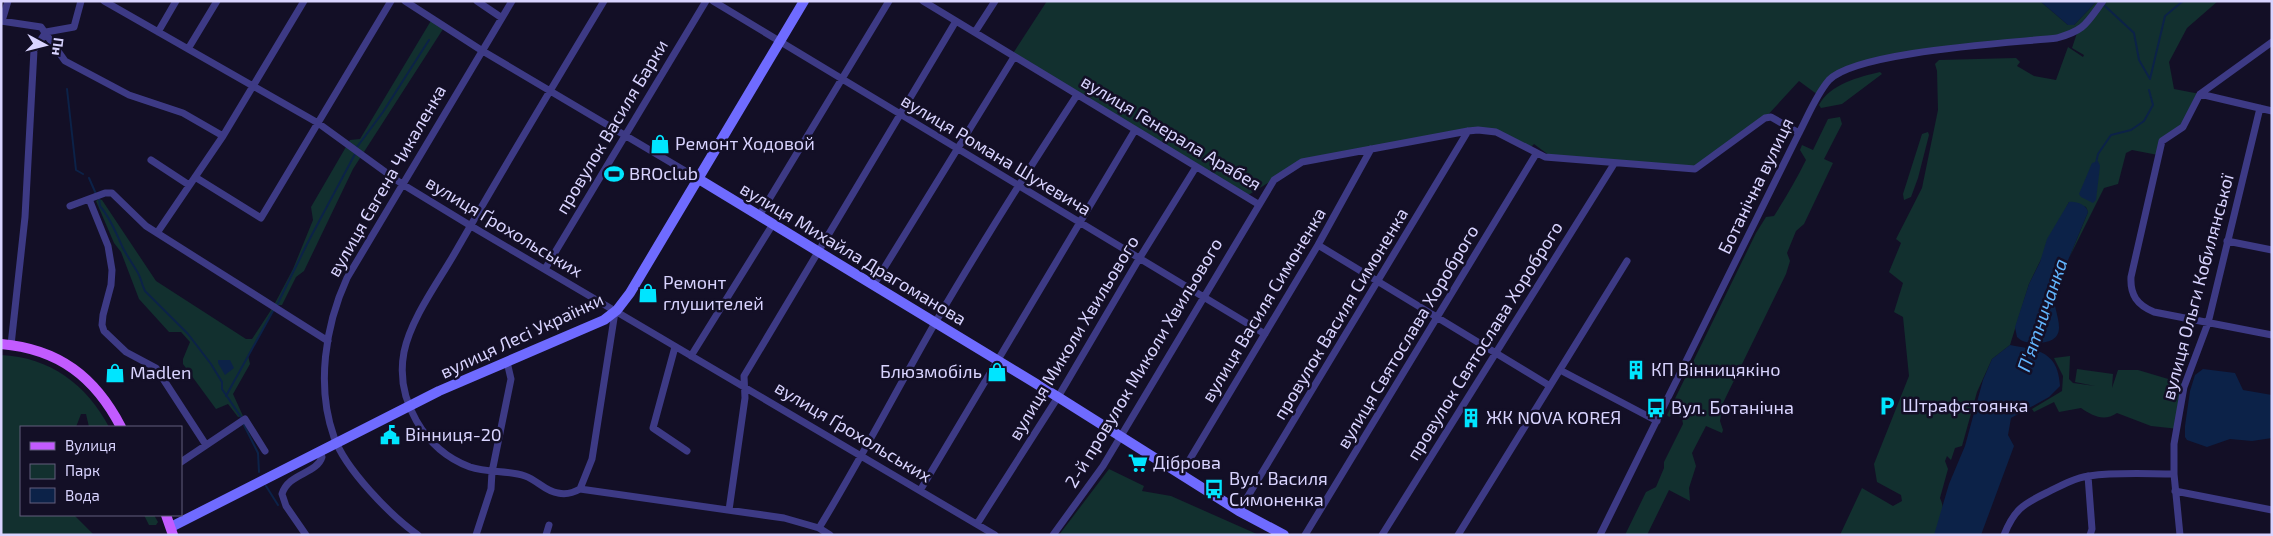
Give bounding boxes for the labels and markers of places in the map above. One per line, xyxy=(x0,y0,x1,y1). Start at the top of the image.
place label: Ремонт Ходовой xyxy=(675,132,815,154)
shop icon: Ремонт Ходовой xyxy=(649,133,671,155)
place label: BROclub xyxy=(629,162,698,184)
sports icon: BROclub xyxy=(603,163,625,185)
place label: Ремонт глушителей xyxy=(663,271,764,314)
shop icon: Ремонт глушителей xyxy=(637,282,659,304)
place label: КП Вінницякіно xyxy=(1651,358,1780,380)
building icon: КП Вінницякіно xyxy=(1625,359,1647,381)
place label: Блюзмобіль xyxy=(880,360,982,382)
place label: Madlen xyxy=(130,361,191,383)
shop icon: Блюзмобіль xyxy=(986,361,1008,383)
shop icon: Madlen xyxy=(104,362,126,384)
place label: Штрафстоянка xyxy=(1902,394,2029,416)
parking icon: Штрафстоянка xyxy=(1876,395,1898,417)
place label: Вул. Ботанічна xyxy=(1671,396,1794,418)
bus stop icon: Вул. Ботанічна xyxy=(1645,397,1667,419)
place label: ЖК NOVA KOREЯ xyxy=(1486,406,1621,428)
building icon: ЖК NOVA KOREЯ xyxy=(1460,407,1482,429)
place label: Вінниця-20 xyxy=(405,423,502,445)
public building icon: Вінниця-20 xyxy=(379,424,401,446)
place label: Діброва xyxy=(1153,451,1221,473)
supermarket icon: Діброва xyxy=(1127,452,1149,474)
place label: Вул. Василя Симоненка xyxy=(1229,467,1328,510)
bus stop icon: Вул. Василя Симоненка xyxy=(1203,478,1225,500)

